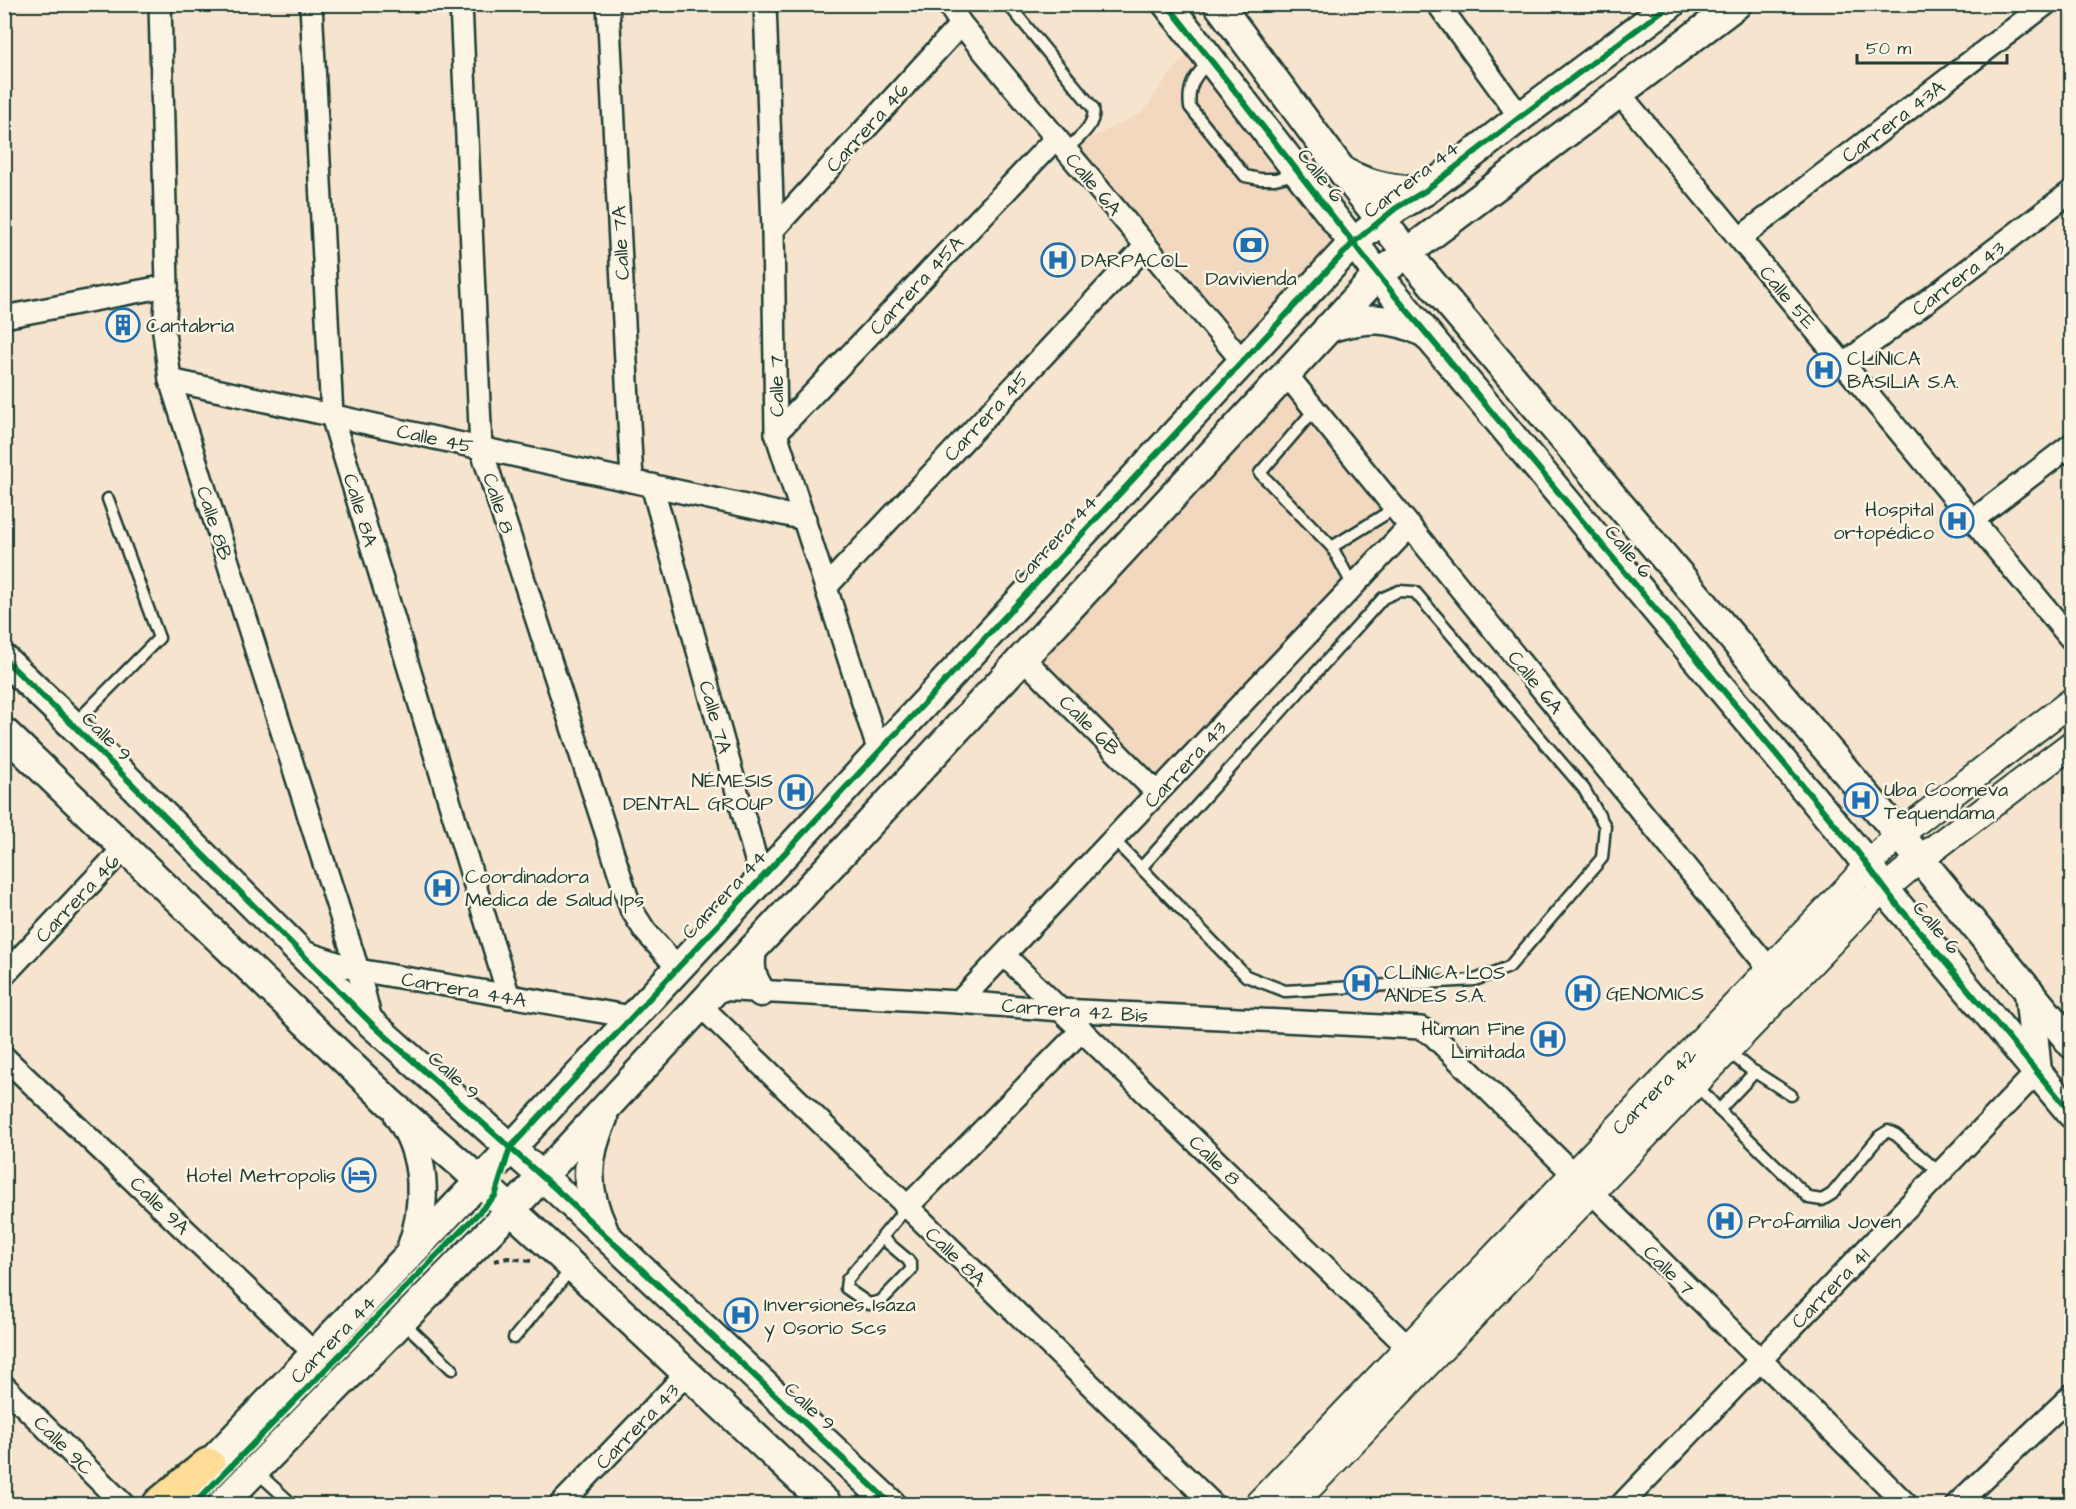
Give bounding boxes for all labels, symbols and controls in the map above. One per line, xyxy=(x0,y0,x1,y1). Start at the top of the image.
scale bar xyxy=(1857,27,2007,65)
text: 50 m xyxy=(1866,36,1911,61)
street label: Carrera 43A xyxy=(1836,73,1951,170)
street label: Carrera 46 xyxy=(820,76,916,179)
street label: Carrera 44 xyxy=(1358,134,1466,225)
street label: Calle 6 xyxy=(1290,143,1351,209)
street label: Calle 6A xyxy=(1058,147,1128,222)
street label: Calle 7A xyxy=(605,205,637,281)
bank icon: Davivienda xyxy=(1233,227,1269,263)
street label: Carrera 45A xyxy=(863,230,970,342)
street label: Carrera 43 xyxy=(1906,234,2011,323)
hospital icon: DARPACOL xyxy=(1040,242,1076,278)
place label: DARPACOL xyxy=(1081,247,1188,275)
street label: Calle 5E xyxy=(1752,260,1822,336)
place label: Davivienda xyxy=(1205,265,1297,293)
building icon: Cantabria xyxy=(105,307,141,343)
place label: Cantabria xyxy=(146,312,234,340)
place label: CLÍNICA BASILIA S.A. xyxy=(1847,345,1959,396)
hospital icon: CLÍNICA BASILIA S.A. xyxy=(1806,352,1842,388)
street label: Calle 7 xyxy=(762,355,792,417)
street label: Carrera 45 xyxy=(938,365,1036,468)
street label: Calle 45 xyxy=(394,417,475,461)
street label: Calle 8 xyxy=(475,469,521,537)
street label: Calle 8A xyxy=(336,470,384,551)
street label: Calle 8B xyxy=(189,483,239,564)
street label: Carrera 44 xyxy=(1007,488,1105,591)
place label: Hospital ortopédico xyxy=(1833,496,1934,547)
hospital icon: Hospital ortopédico xyxy=(1939,503,1975,539)
street label: Calle 6 xyxy=(1598,519,1659,585)
street label: Calle 6A xyxy=(1501,645,1570,721)
street label: Calle 7A xyxy=(691,678,739,757)
street label: Calle 6B xyxy=(1052,689,1126,763)
street label: Calle 9 xyxy=(75,705,138,768)
street label: Carrera 43 xyxy=(1138,715,1234,815)
place label: NÉMESIS DENTAL GROUP xyxy=(623,767,773,818)
hospital icon: NÉMESIS DENTAL GROUP xyxy=(778,774,814,810)
place label: Uba Coomeva Tequendama xyxy=(1884,776,2008,827)
hospital icon: Uba Coomeva Tequendama xyxy=(1843,782,1879,818)
street label: Carrera 44 xyxy=(676,843,774,946)
street label: Carrera 46 xyxy=(29,848,127,949)
place label: Coordinadora Medica de Salud Ips xyxy=(465,863,644,914)
hospital icon: Coordinadora Medica de Salud Ips xyxy=(424,870,460,906)
street label: Calle 6 xyxy=(1906,895,1967,961)
place label: CLÍNICA LOS ANDES S.A. xyxy=(1384,959,1506,1010)
street label: Carrera 44A xyxy=(399,965,529,1015)
hospital icon: CLÍNICA LOS ANDES S.A. xyxy=(1343,965,1379,1001)
hospital icon: GENOMICS xyxy=(1565,975,1601,1011)
place label: GENOMICS xyxy=(1606,980,1704,1008)
street label: Carrera 42 Bis xyxy=(1001,992,1149,1030)
place label: Human Fine Limitada xyxy=(1421,1015,1525,1066)
hospital icon: Human Fine Limitada xyxy=(1530,1021,1566,1057)
street label: Carrera 42 xyxy=(1606,1041,1704,1142)
street label: Calle 9 xyxy=(421,1045,485,1107)
street label: Calle 8 xyxy=(1182,1129,1247,1192)
hotel icon: Hotel Metropolis xyxy=(341,1157,377,1193)
place label: Hotel Metropolis xyxy=(186,1162,336,1190)
street label: Calle 9A xyxy=(123,1170,196,1242)
hospital icon: Profamilia Joven xyxy=(1707,1203,1743,1239)
place label: Profamilia Joven xyxy=(1748,1208,1901,1236)
street label: Calle 8A xyxy=(919,1221,992,1293)
street label: Calle 7 xyxy=(1637,1239,1700,1302)
street label: Carrera 41 xyxy=(1785,1242,1877,1335)
street label: Carrera 44 xyxy=(284,1289,384,1390)
place label: Inversiones Isaza y Osorio Scs xyxy=(764,1291,916,1343)
hospital icon: Inversiones Isaza y Osorio Scs xyxy=(723,1297,759,1333)
street label: Calle 9 xyxy=(778,1376,841,1438)
street label: Carrera 43 xyxy=(589,1377,686,1476)
street label: Calle 9C xyxy=(27,1409,100,1482)

